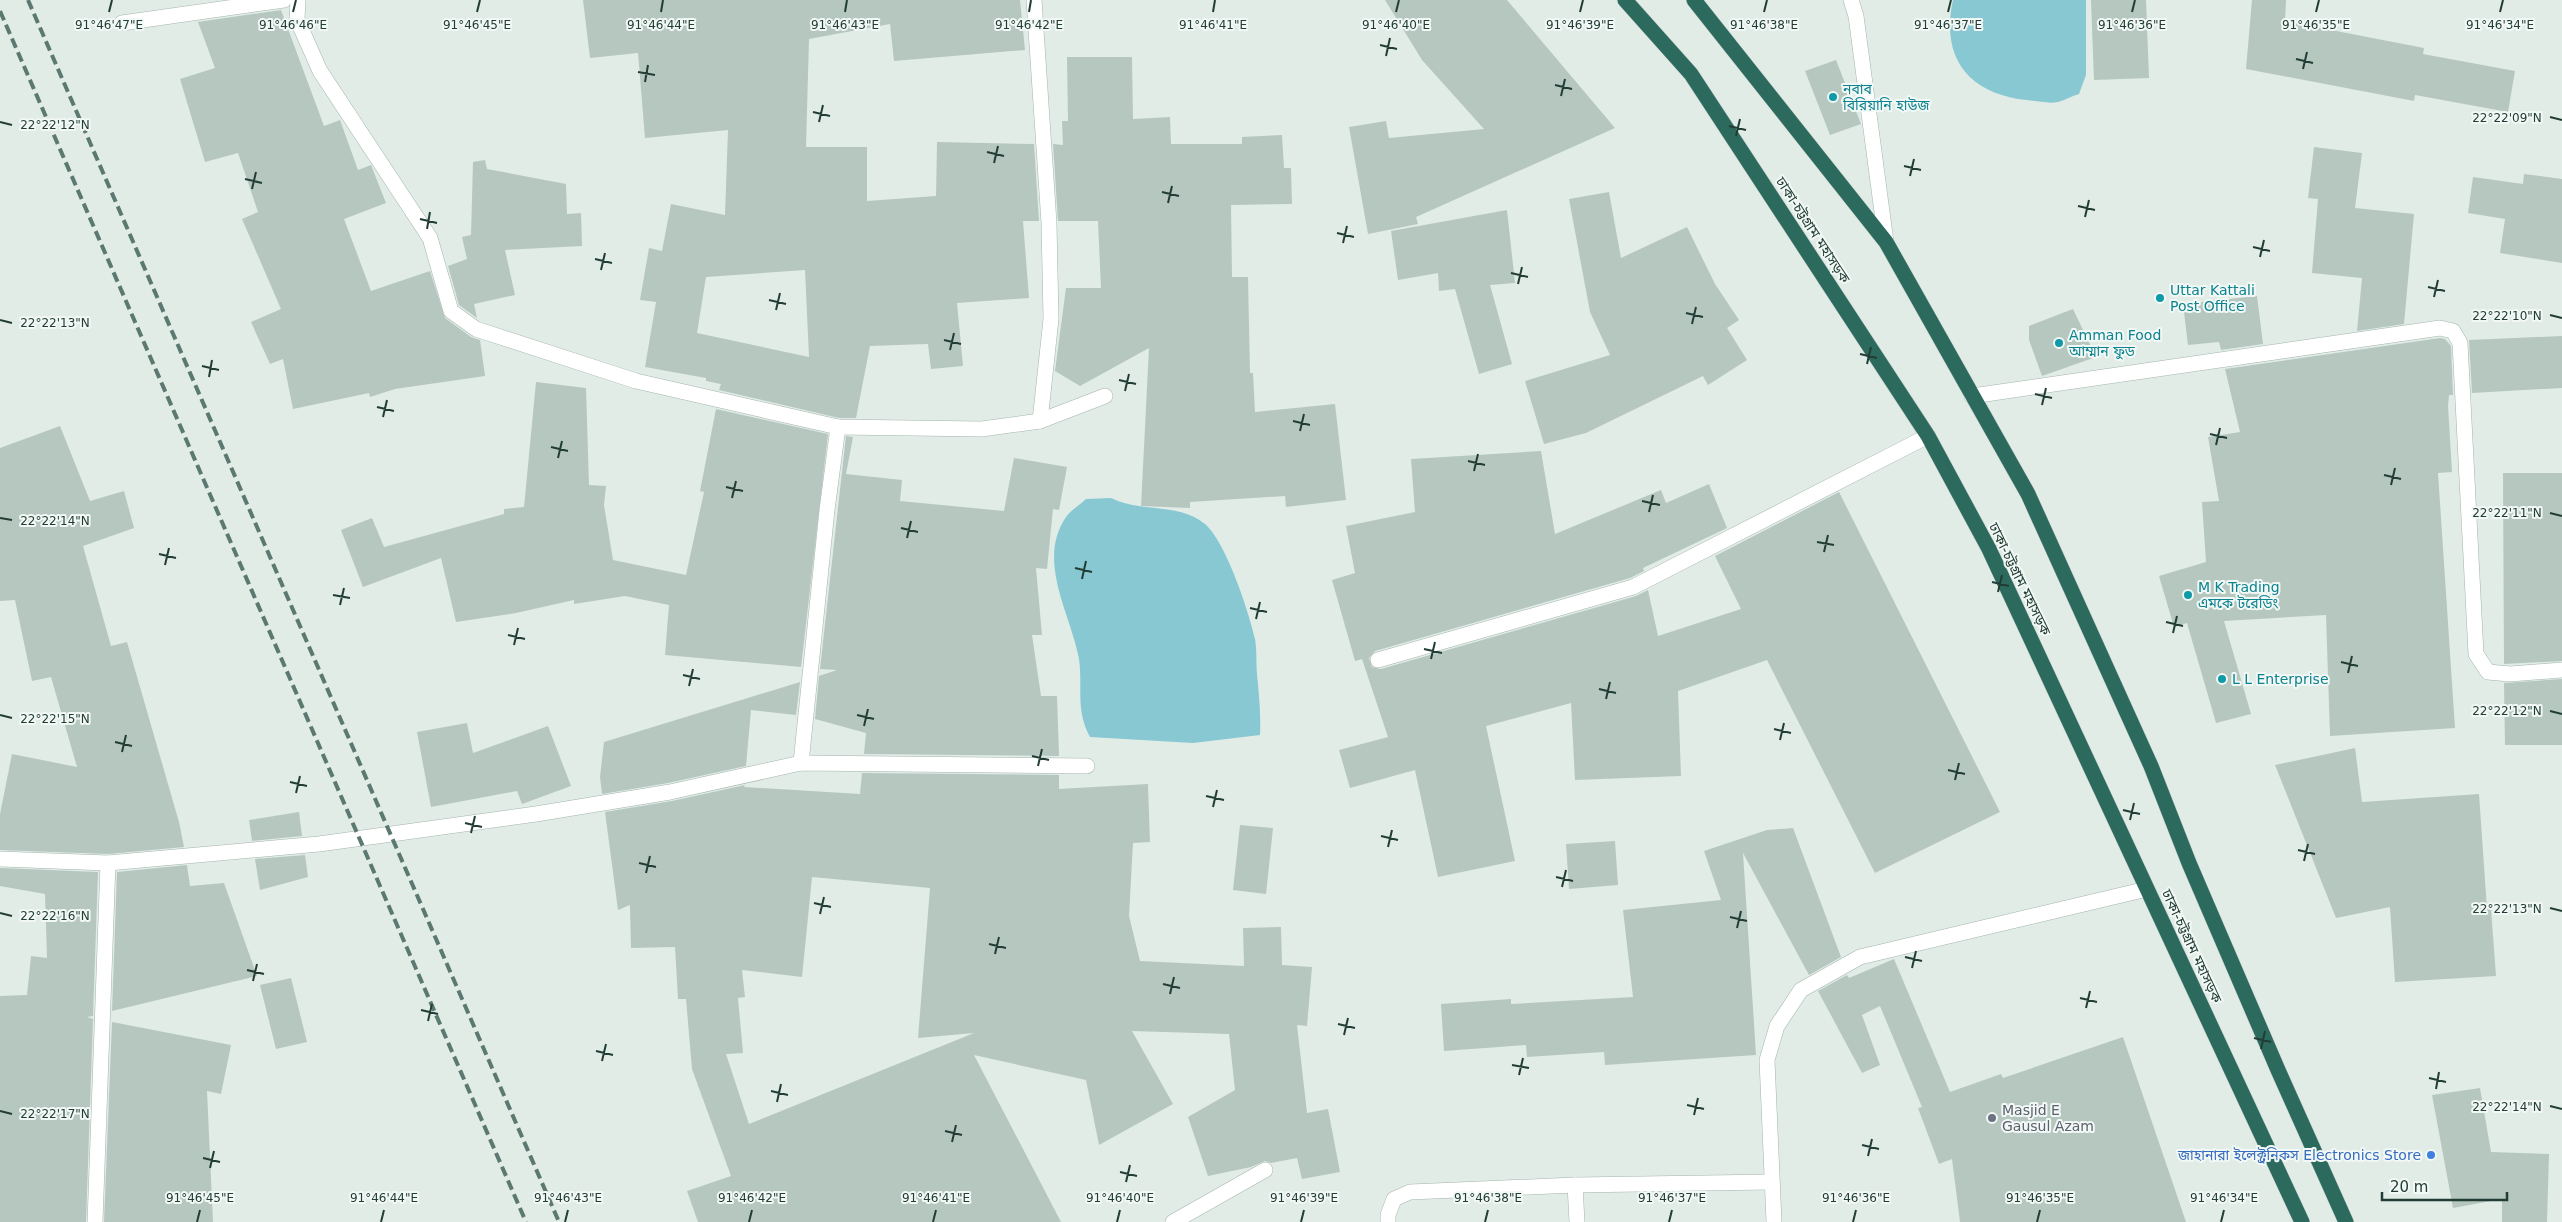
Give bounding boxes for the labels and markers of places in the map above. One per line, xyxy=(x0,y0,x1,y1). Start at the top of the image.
place label: নবাব বিরিয়ানি হাউজ xyxy=(1842,81,1930,113)
marker: নবাব বিরিয়ানি হাউজ xyxy=(1827,91,1839,103)
place label: Uttar Kattali Post Office xyxy=(2170,282,2255,314)
marker: Uttar Kattali Post Office xyxy=(2154,292,2166,304)
place label: Amman Food আম্মান ফুড xyxy=(2068,327,2161,360)
marker: Amman Food আম্মান ফুড xyxy=(2053,337,2065,349)
place label: M K Trading এমকে টরেডিং xyxy=(2198,579,2280,611)
marker: M K Trading এমকে টরেডিং xyxy=(2182,589,2194,601)
place label: L L Enterprise xyxy=(2232,671,2329,687)
marker: L L Enterprise xyxy=(2216,673,2228,685)
place label: Masjid E Gausul Azam xyxy=(2002,1102,2094,1134)
marker: Masjid E Gausul Azam xyxy=(1986,1112,1998,1124)
place label: জাহানারা ইলেক্ট্রনিকস Electronics Store xyxy=(2177,1147,2421,1164)
marker: জাহানারা ইলেক্ট্রনিকস Electronics Store xyxy=(2425,1149,2437,1161)

